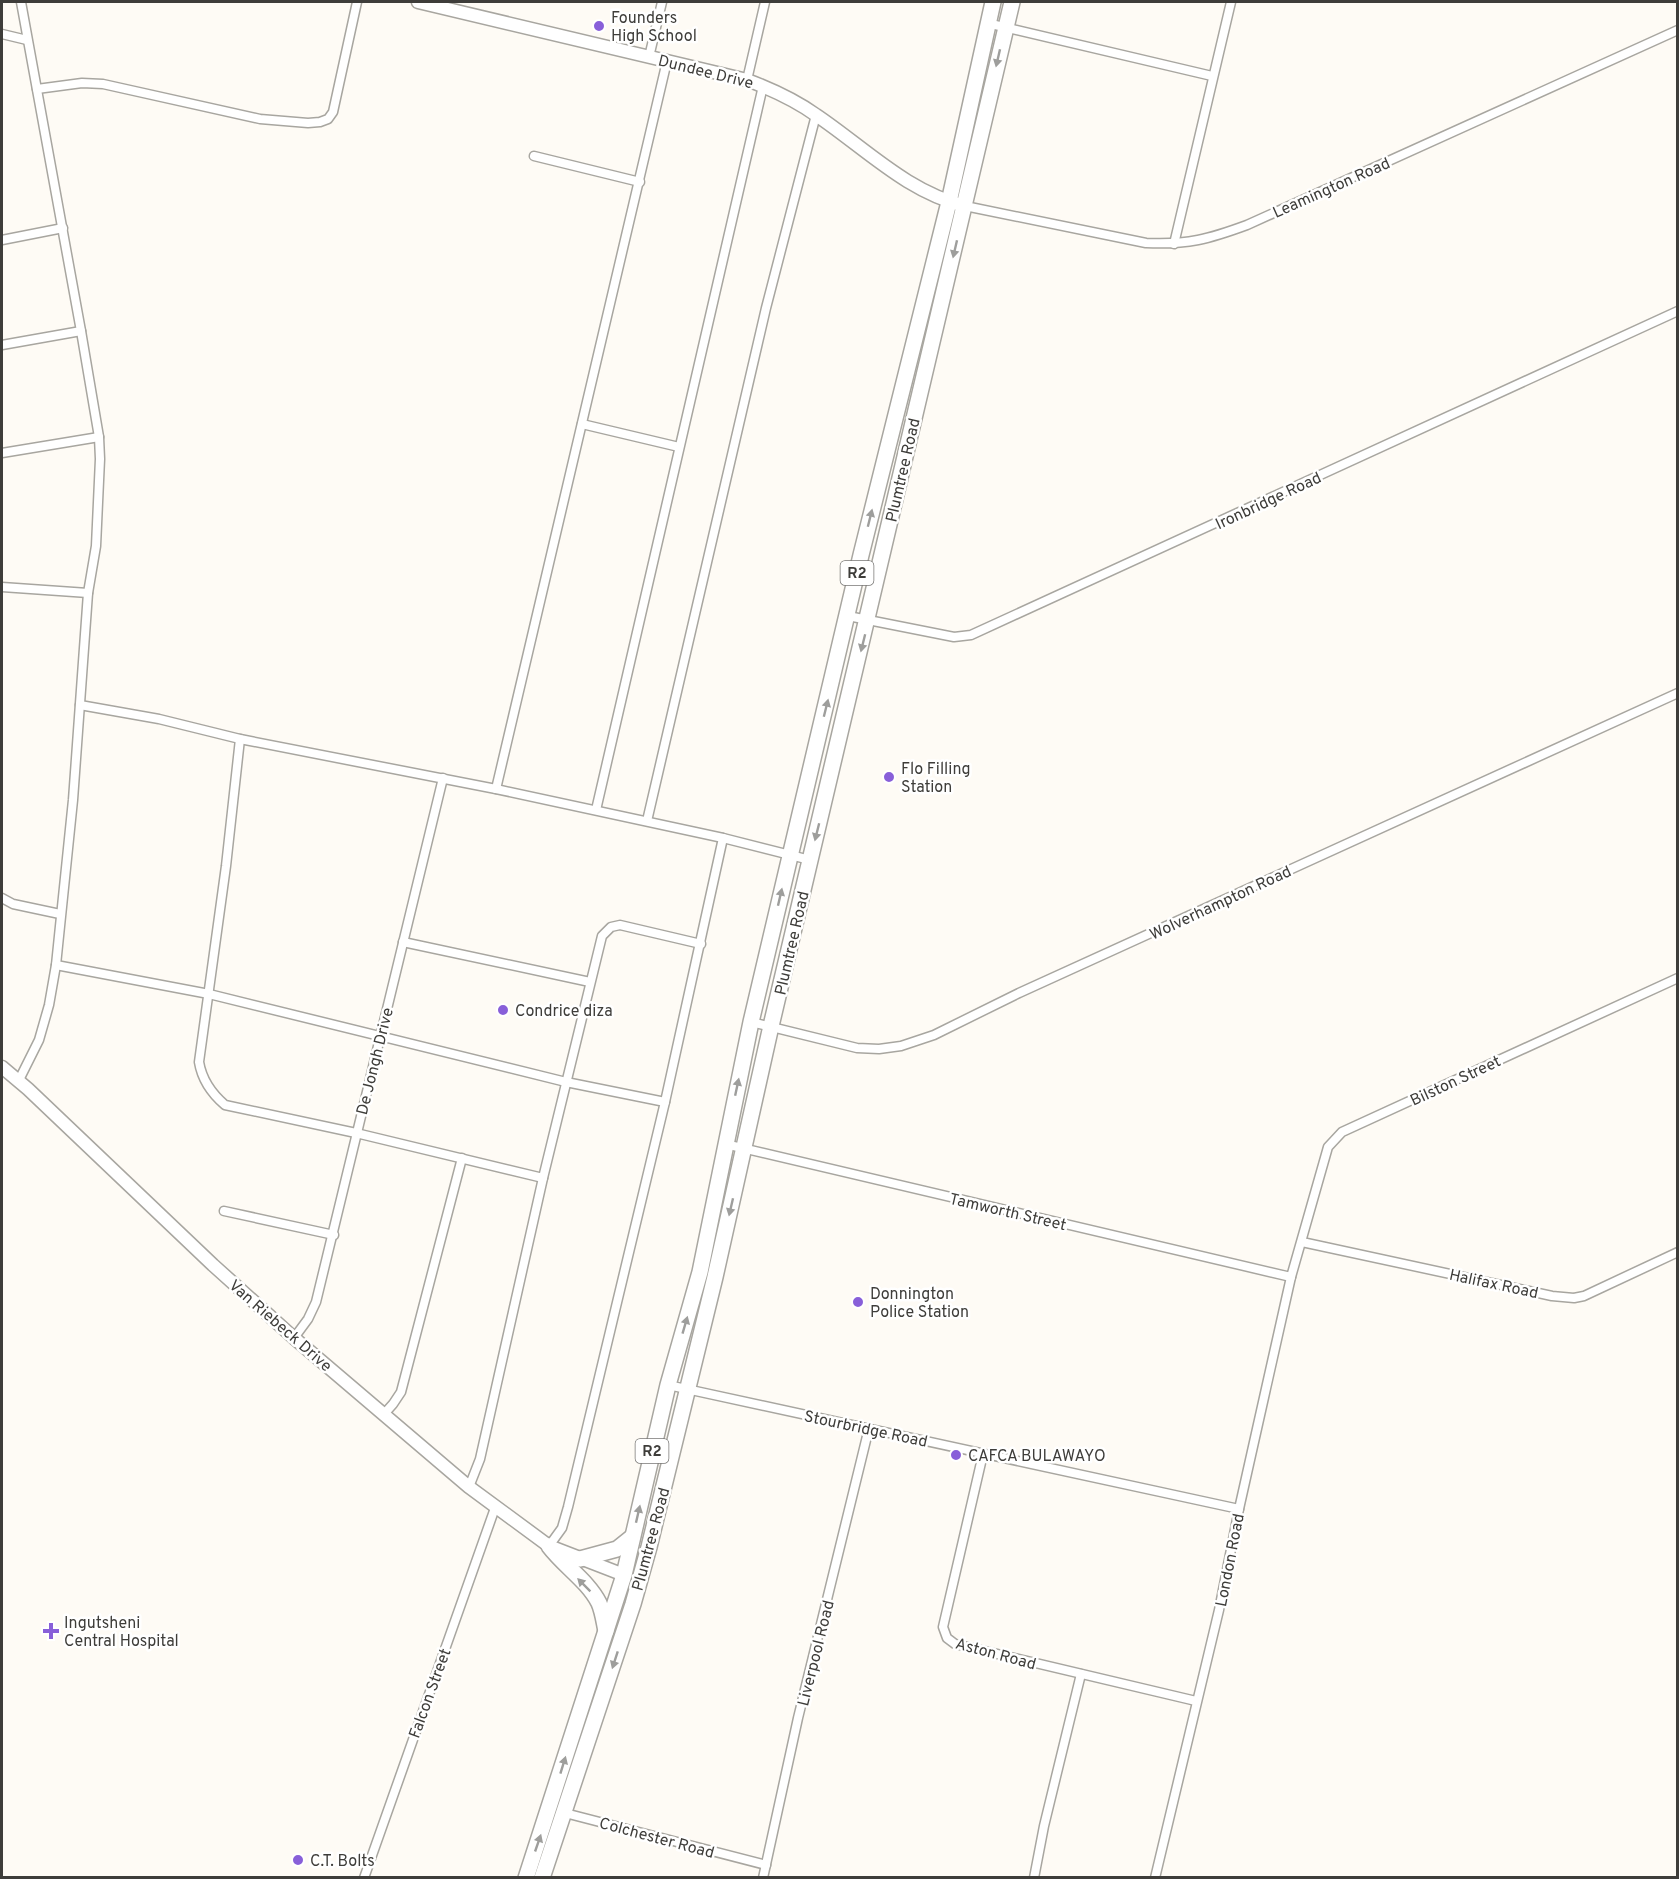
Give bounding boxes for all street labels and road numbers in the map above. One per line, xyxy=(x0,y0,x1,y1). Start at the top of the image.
street label: Dundee Drive xyxy=(656,51,755,94)
street label: Leamington Road xyxy=(1270,154,1394,224)
street label: Plumtree Road xyxy=(882,416,926,524)
street label: Ironbridge Road xyxy=(1213,469,1325,535)
road number: R2 xyxy=(840,561,874,585)
street label: Wolverhampton Road xyxy=(1147,862,1295,945)
street label: Plumtree Road xyxy=(771,889,815,997)
street label: De Jongh Drive xyxy=(353,1006,399,1117)
street label: Bilston Street xyxy=(1407,1052,1504,1112)
street label: Tamworth Street xyxy=(947,1190,1068,1236)
street label: Halifax Road xyxy=(1447,1266,1540,1304)
street label: Van Riebeck Drive xyxy=(224,1276,335,1377)
street label: Stourbridge Road xyxy=(802,1407,929,1453)
road number: R2 xyxy=(636,1439,668,1463)
street label: Plumtree Road xyxy=(629,1486,675,1593)
street label: London Road xyxy=(1212,1512,1250,1609)
street label: Liverpool Road xyxy=(794,1598,840,1709)
street label: Aston Road xyxy=(953,1635,1038,1675)
street label: Falcon Street xyxy=(405,1646,456,1741)
street label: Colchester Road xyxy=(597,1814,716,1864)

